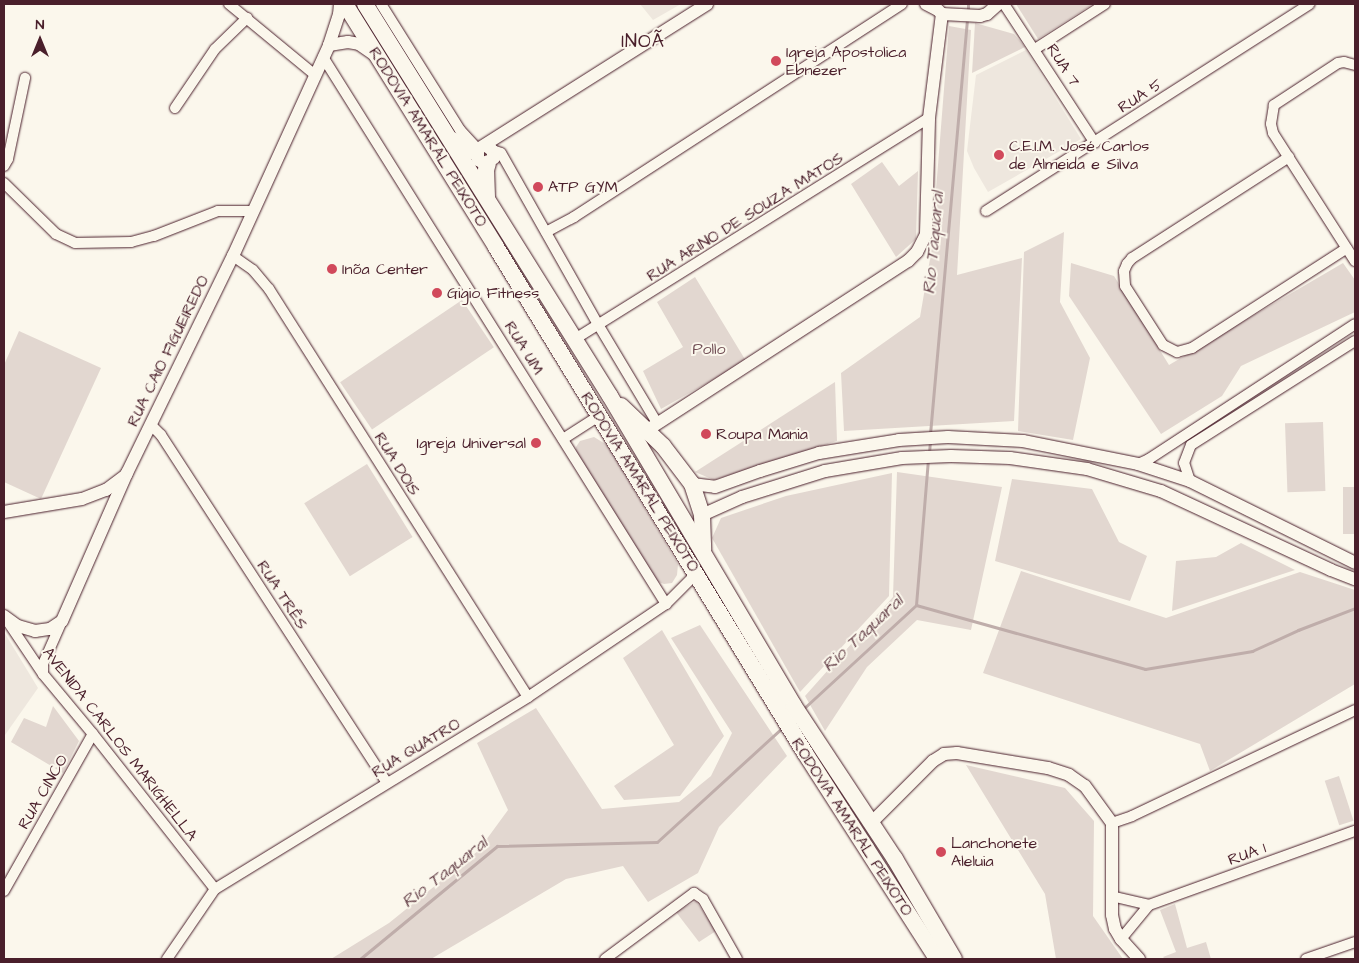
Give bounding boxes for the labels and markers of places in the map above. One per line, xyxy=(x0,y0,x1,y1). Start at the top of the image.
place label: Igreja Apostolica Ebnezer xyxy=(786,42,906,80)
marker: Igreja Apostolica Ebnezer xyxy=(770,55,782,67)
place label: C.E.I.M. José Carlos de Almeida e Silva xyxy=(1009,136,1149,174)
marker: C.E.I.M. José Carlos de Almeida e Silva xyxy=(993,149,1005,161)
place label: ATP GYM xyxy=(548,177,618,197)
marker: ATP GYM xyxy=(532,181,544,193)
place label: Inõa Center xyxy=(342,259,428,279)
marker: Inõa Center xyxy=(326,263,338,275)
place label: Gigio Fitness xyxy=(447,283,539,303)
marker: Gigio Fitness xyxy=(431,287,443,299)
place label: Roupa Mania xyxy=(716,424,808,444)
marker: Roupa Mania xyxy=(700,428,712,440)
place label: Igreja Universal xyxy=(417,433,526,453)
marker: Igreja Universal xyxy=(530,437,542,449)
place label: Lanchonete Aleluia xyxy=(951,833,1037,871)
marker: Lanchonete Aleluia xyxy=(935,846,947,858)

